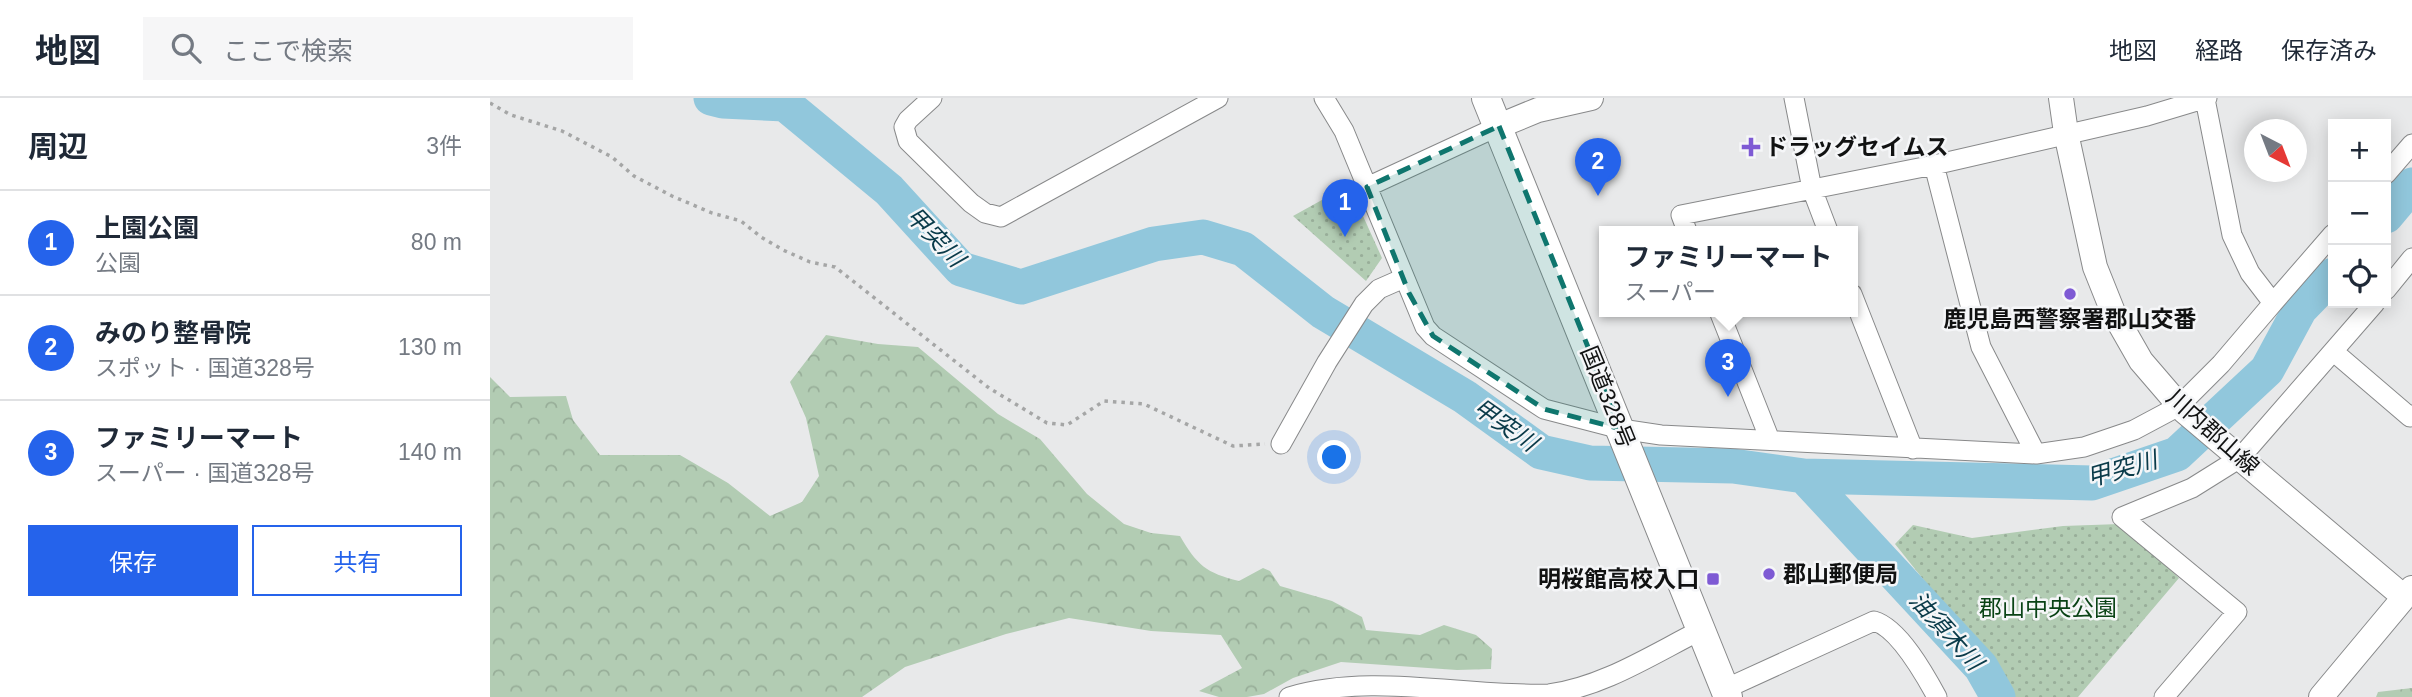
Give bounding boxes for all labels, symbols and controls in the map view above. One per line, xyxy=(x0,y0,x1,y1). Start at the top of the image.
search box xyxy=(143,17,633,80)
icon: search xyxy=(167,29,205,67)
text: 地図 xyxy=(35,32,101,69)
text: ここで検索 xyxy=(223,36,353,66)
text: 地図 xyxy=(2109,37,2157,64)
text: 経路 xyxy=(2195,37,2243,64)
text: 保存済み xyxy=(2281,37,2377,64)
north arrow xyxy=(2244,119,2307,182)
map controls xyxy=(2328,119,2391,308)
button: + xyxy=(2328,119,2391,182)
text: 周辺 xyxy=(28,130,88,163)
text: 3件 xyxy=(426,133,462,159)
place label: ドラッグセイムス xyxy=(1765,134,1949,160)
pin: 2 xyxy=(1575,138,1621,196)
marker: ドラッグセイムス xyxy=(1743,139,1759,155)
pin: 1 xyxy=(1322,179,1368,237)
button: − xyxy=(2328,182,2391,245)
water label: 甲突川 xyxy=(901,201,972,274)
text: 上園公園 xyxy=(95,213,199,243)
popup xyxy=(1599,226,1858,317)
text: 1 xyxy=(45,229,57,255)
text: 80 m xyxy=(411,229,462,255)
text: ファミリーマート xyxy=(1624,242,1833,272)
button: locate xyxy=(2328,245,2391,308)
text: 公園 xyxy=(95,250,141,276)
text: スーパー xyxy=(1624,279,1716,305)
marker: 鹿児島西警察署郡山交番 xyxy=(2062,286,2078,302)
place label: 鹿児島西警察署郡山交番 xyxy=(1944,306,2197,332)
text: みのり整骨院 xyxy=(95,318,251,348)
text: 2 xyxy=(45,334,57,360)
text: 130 m xyxy=(398,334,462,360)
pin: 3 xyxy=(1705,339,1751,397)
street label: 国道328号 xyxy=(1576,342,1640,452)
text: スポット · 国道328号 xyxy=(95,355,315,381)
street label: 川内郡山線 xyxy=(2162,384,2264,480)
water label: 甲突川 xyxy=(1468,393,1545,458)
text: ファミリーマート xyxy=(95,423,303,453)
text: 3 xyxy=(45,439,57,465)
text: 140 m xyxy=(398,439,462,465)
your location xyxy=(1317,440,1351,474)
water label: 甲突川 xyxy=(2084,445,2163,491)
text: スーパー · 国道328号 xyxy=(95,460,315,486)
button: 保存 xyxy=(28,525,238,596)
button: 共有 xyxy=(252,525,462,596)
place label: 郡山郵便局 xyxy=(1783,561,1898,587)
place label: 明桜館高校入口 xyxy=(1538,566,1699,592)
marker: 郡山郵便局 xyxy=(1761,566,1777,582)
marker: 明桜館高校入口 xyxy=(1705,571,1721,587)
water label: 油須木川 xyxy=(1904,586,1991,678)
park label: 郡山中央公園 xyxy=(1979,595,2117,621)

